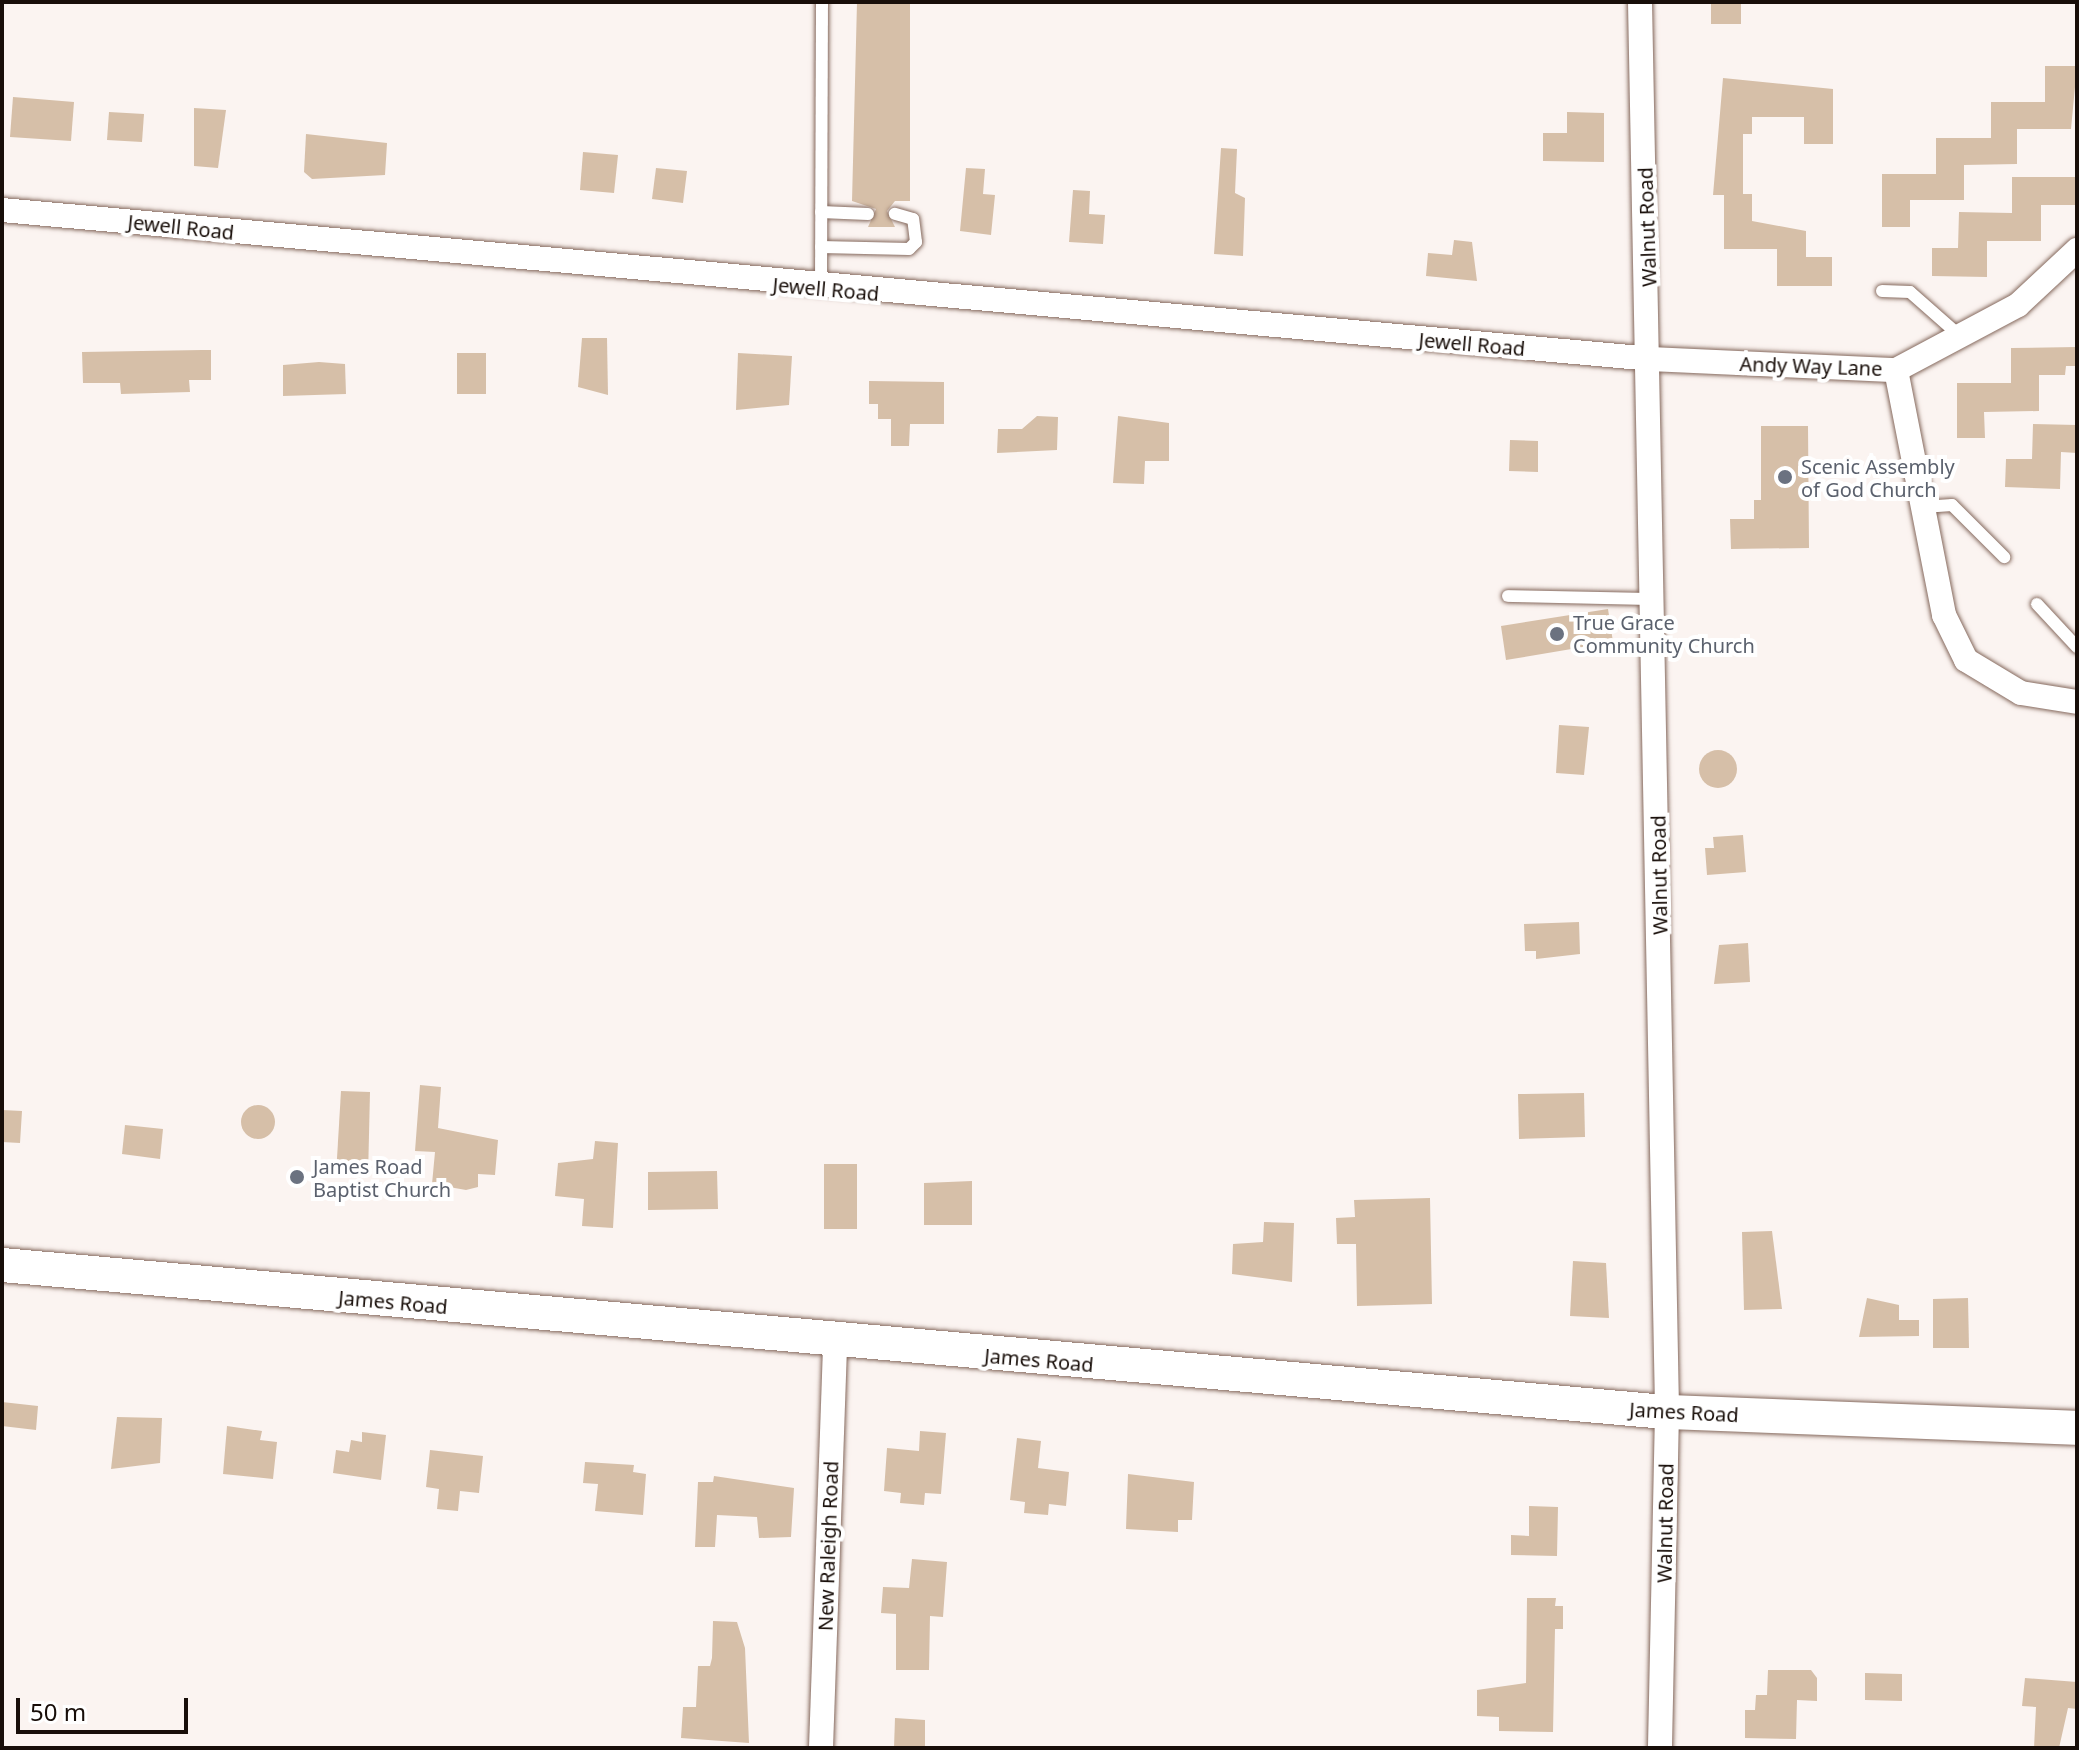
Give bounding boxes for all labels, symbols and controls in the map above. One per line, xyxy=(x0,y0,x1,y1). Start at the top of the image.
street label: Walnut Road xyxy=(1633,167,1661,287)
street label: Jewell Road xyxy=(127,209,235,245)
street label: Jewell Road xyxy=(772,272,880,306)
street label: Jewell Road xyxy=(1418,327,1526,361)
street label: Andy Way Lane xyxy=(1739,352,1883,380)
place label: Scenic Assembly of God Church xyxy=(1801,454,1955,501)
marker: Scenic Assembly of God Church xyxy=(1776,468,1794,486)
place label: True Grace Community Church xyxy=(1573,610,1755,657)
marker: True Grace Community Church xyxy=(1548,625,1566,643)
street label: Walnut Road xyxy=(1646,815,1672,935)
place label: James Road Baptist Church xyxy=(313,1154,451,1201)
marker: James Road Baptist Church xyxy=(288,1168,306,1186)
street label: James Road xyxy=(337,1285,449,1319)
street label: James Road xyxy=(983,1343,1095,1377)
street label: James Road xyxy=(1629,1397,1739,1427)
street label: New Raleigh Road xyxy=(813,1461,843,1631)
street label: Walnut Road xyxy=(1652,1463,1678,1583)
scale bar xyxy=(20,1682,192,1732)
text: 50 m xyxy=(30,1695,86,1728)

